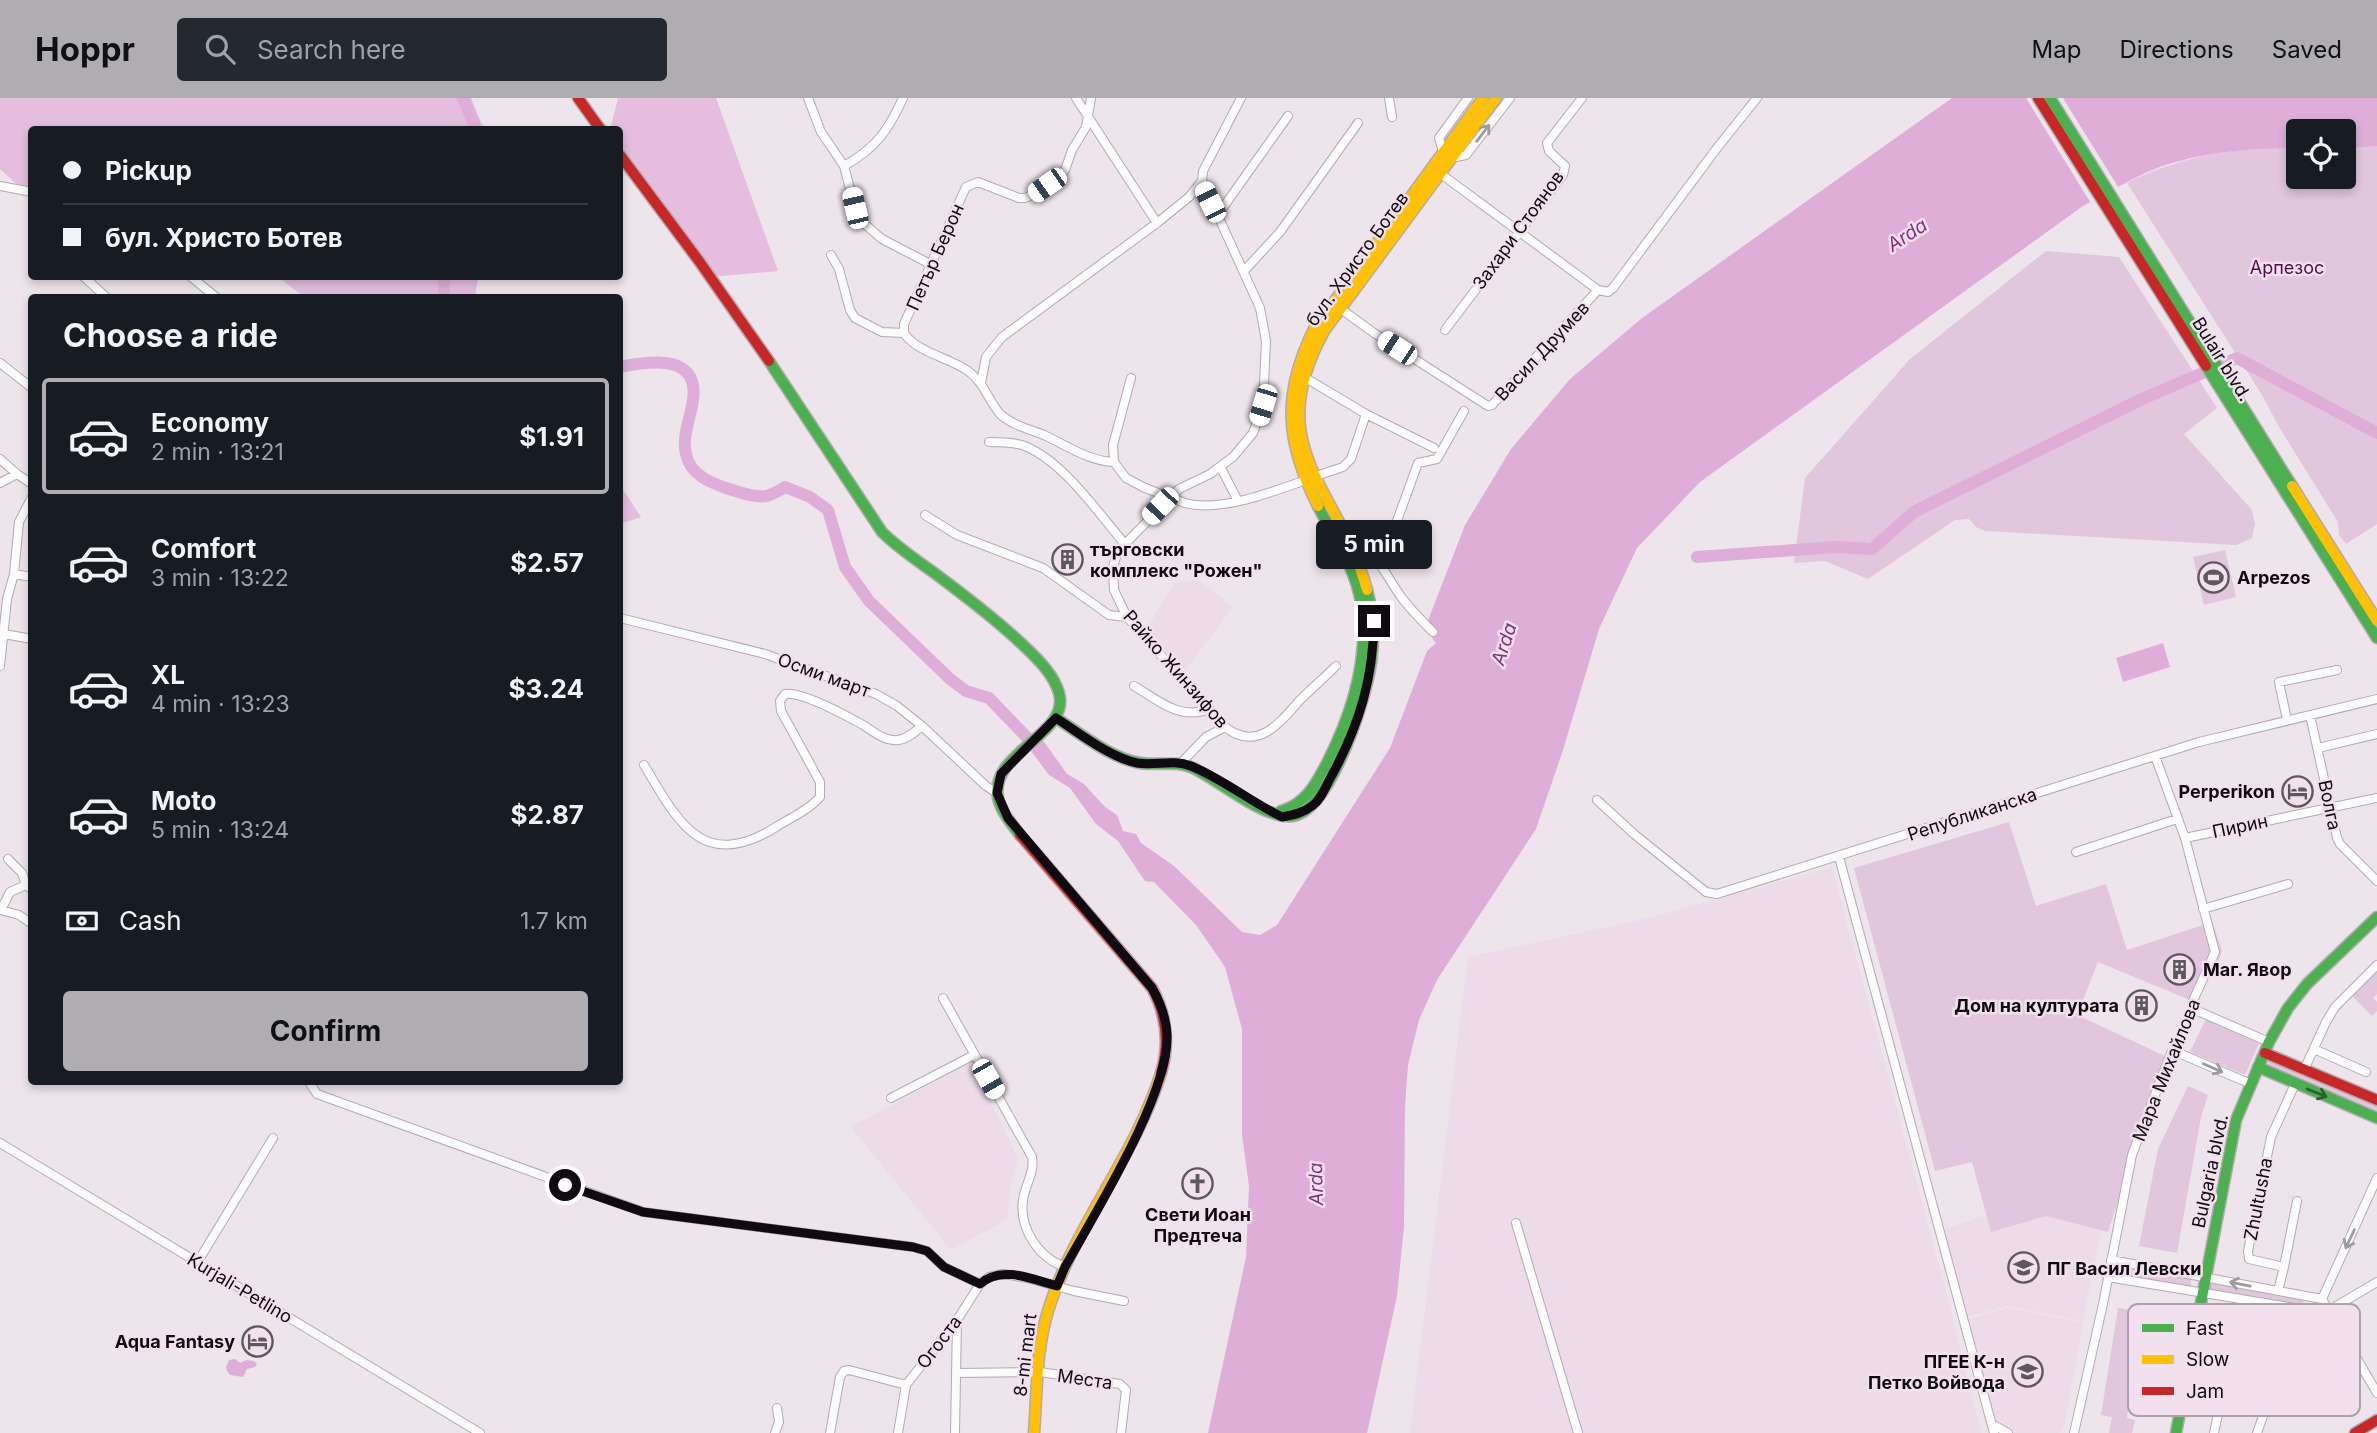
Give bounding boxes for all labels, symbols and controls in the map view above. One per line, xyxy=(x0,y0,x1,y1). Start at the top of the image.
search box xyxy=(177,18,667,81)
text: Hoppr xyxy=(35,29,135,69)
icon: search xyxy=(201,30,239,68)
text: Search here xyxy=(257,34,406,65)
text: Map xyxy=(2032,35,2081,64)
text: Directions xyxy=(2119,35,2234,64)
text: Saved xyxy=(2272,35,2342,64)
map controls xyxy=(2286,119,2356,189)
button: locate xyxy=(2286,119,2356,189)
one-way arrow xyxy=(1476,124,1491,143)
text: Pickup xyxy=(105,155,192,186)
car xyxy=(1024,164,1071,206)
street label: Захари Стоянов xyxy=(1468,167,1568,293)
car xyxy=(1192,179,1229,225)
car xyxy=(841,185,870,231)
street label: бул. Христо Ботев xyxy=(1302,188,1412,330)
street label: Петър Берон xyxy=(902,200,968,314)
water label: Arda xyxy=(1882,213,1932,257)
text: бул. Христо Ботев xyxy=(105,222,343,253)
park label: Арпезос xyxy=(2250,257,2324,278)
street label: Васил Друмев xyxy=(1491,297,1593,405)
street label: Bulair blvd. xyxy=(2188,313,2256,405)
text: Choose a ride xyxy=(63,316,278,355)
car xyxy=(1374,328,1421,368)
car xyxy=(1247,382,1280,428)
icon: car xyxy=(67,405,130,468)
text: Economy xyxy=(151,407,269,438)
text: $1.91 xyxy=(519,421,584,452)
text: 2 min · 13:21 xyxy=(151,438,284,466)
car xyxy=(1138,483,1183,529)
callout: 5 min xyxy=(1316,519,1432,568)
text: 5 min xyxy=(1343,530,1405,558)
icon: car xyxy=(67,531,130,594)
text: Comfort xyxy=(151,533,256,564)
place label: търговски комплекс "Рожен" xyxy=(1090,539,1263,581)
building icon: търговски комплекс "Рожен" xyxy=(1050,542,1084,576)
text: $2.57 xyxy=(510,547,584,578)
sports icon: Arpezos xyxy=(2197,560,2231,594)
text: 3 min · 13:22 xyxy=(151,564,289,592)
place label: Arpezos xyxy=(2237,567,2311,588)
route end xyxy=(1358,605,1390,637)
street label: Райко Жинзифов xyxy=(1119,606,1233,732)
water label: Arda xyxy=(1486,620,1522,669)
street label: Осми март xyxy=(775,649,874,702)
icon: car xyxy=(67,657,130,720)
text: XL xyxy=(151,659,185,690)
text: $3.24 xyxy=(509,673,584,704)
text: 4 min · 13:23 xyxy=(151,690,290,718)
hotel icon: Perperikon xyxy=(2281,774,2315,808)
street label: Волга xyxy=(2314,778,2346,832)
place label: Perperikon xyxy=(2179,781,2275,802)
icon: car xyxy=(67,783,130,846)
street label: Републиканска xyxy=(1905,783,2039,845)
text: Moto xyxy=(151,785,216,816)
text: $2.87 xyxy=(511,799,584,830)
street label: Пирин xyxy=(2210,810,2270,842)
text: 5 min · 13:24 xyxy=(151,816,289,844)
icon: cash xyxy=(63,902,101,940)
text: Cash xyxy=(119,905,182,936)
text: 1.7 km xyxy=(520,907,588,935)
building icon: Маг. Явор xyxy=(2163,952,2197,986)
place label: Маг. Явор xyxy=(2203,959,2292,980)
building icon: Дом на културата xyxy=(2125,988,2159,1022)
button: Confirm xyxy=(63,991,588,1071)
place label: Дом на културата xyxy=(1954,995,2119,1016)
street label: Мара Михайлова xyxy=(2128,996,2204,1144)
car xyxy=(969,1056,1008,1102)
one-way arrow xyxy=(2201,1062,2223,1075)
one-way arrow xyxy=(2306,1088,2328,1101)
street label: Bulgaria blvd. xyxy=(2188,1112,2232,1230)
street label: Zhultusha xyxy=(2240,1156,2276,1242)
water label: Arda xyxy=(1304,1162,1328,1207)
church icon: Свети Иоан Предтеча xyxy=(1181,1167,1215,1201)
route start xyxy=(549,1169,581,1201)
place label: Свети Иоан Предтеча xyxy=(1145,1204,1251,1246)
one-way arrow xyxy=(2343,1228,2357,1249)
street label: Kurjali-Petlino xyxy=(184,1248,296,1328)
school or university icon: ПГ Васил Левски xyxy=(2007,1251,2041,1285)
place label: ПГ Васил Левски xyxy=(2047,1258,2201,1279)
one-way arrow xyxy=(2229,1277,2252,1290)
legend xyxy=(2128,1304,2360,1416)
street label: Огоста xyxy=(912,1311,966,1373)
street label: 8-mi mart xyxy=(1009,1312,1041,1398)
text: Fast xyxy=(2186,1317,2224,1340)
hotel icon: Aqua Fantasy xyxy=(241,1324,275,1358)
place label: Aqua Fantasy xyxy=(115,1331,235,1352)
text: Slow xyxy=(2186,1348,2229,1371)
place label: ПГЕЕ К-н Петко Войвода xyxy=(1868,1351,2005,1393)
school or university icon: ПГЕЕ К-н Петко Войвода xyxy=(2011,1354,2045,1388)
street label: Места xyxy=(1056,1365,1114,1393)
text: Jam xyxy=(2186,1380,2224,1403)

